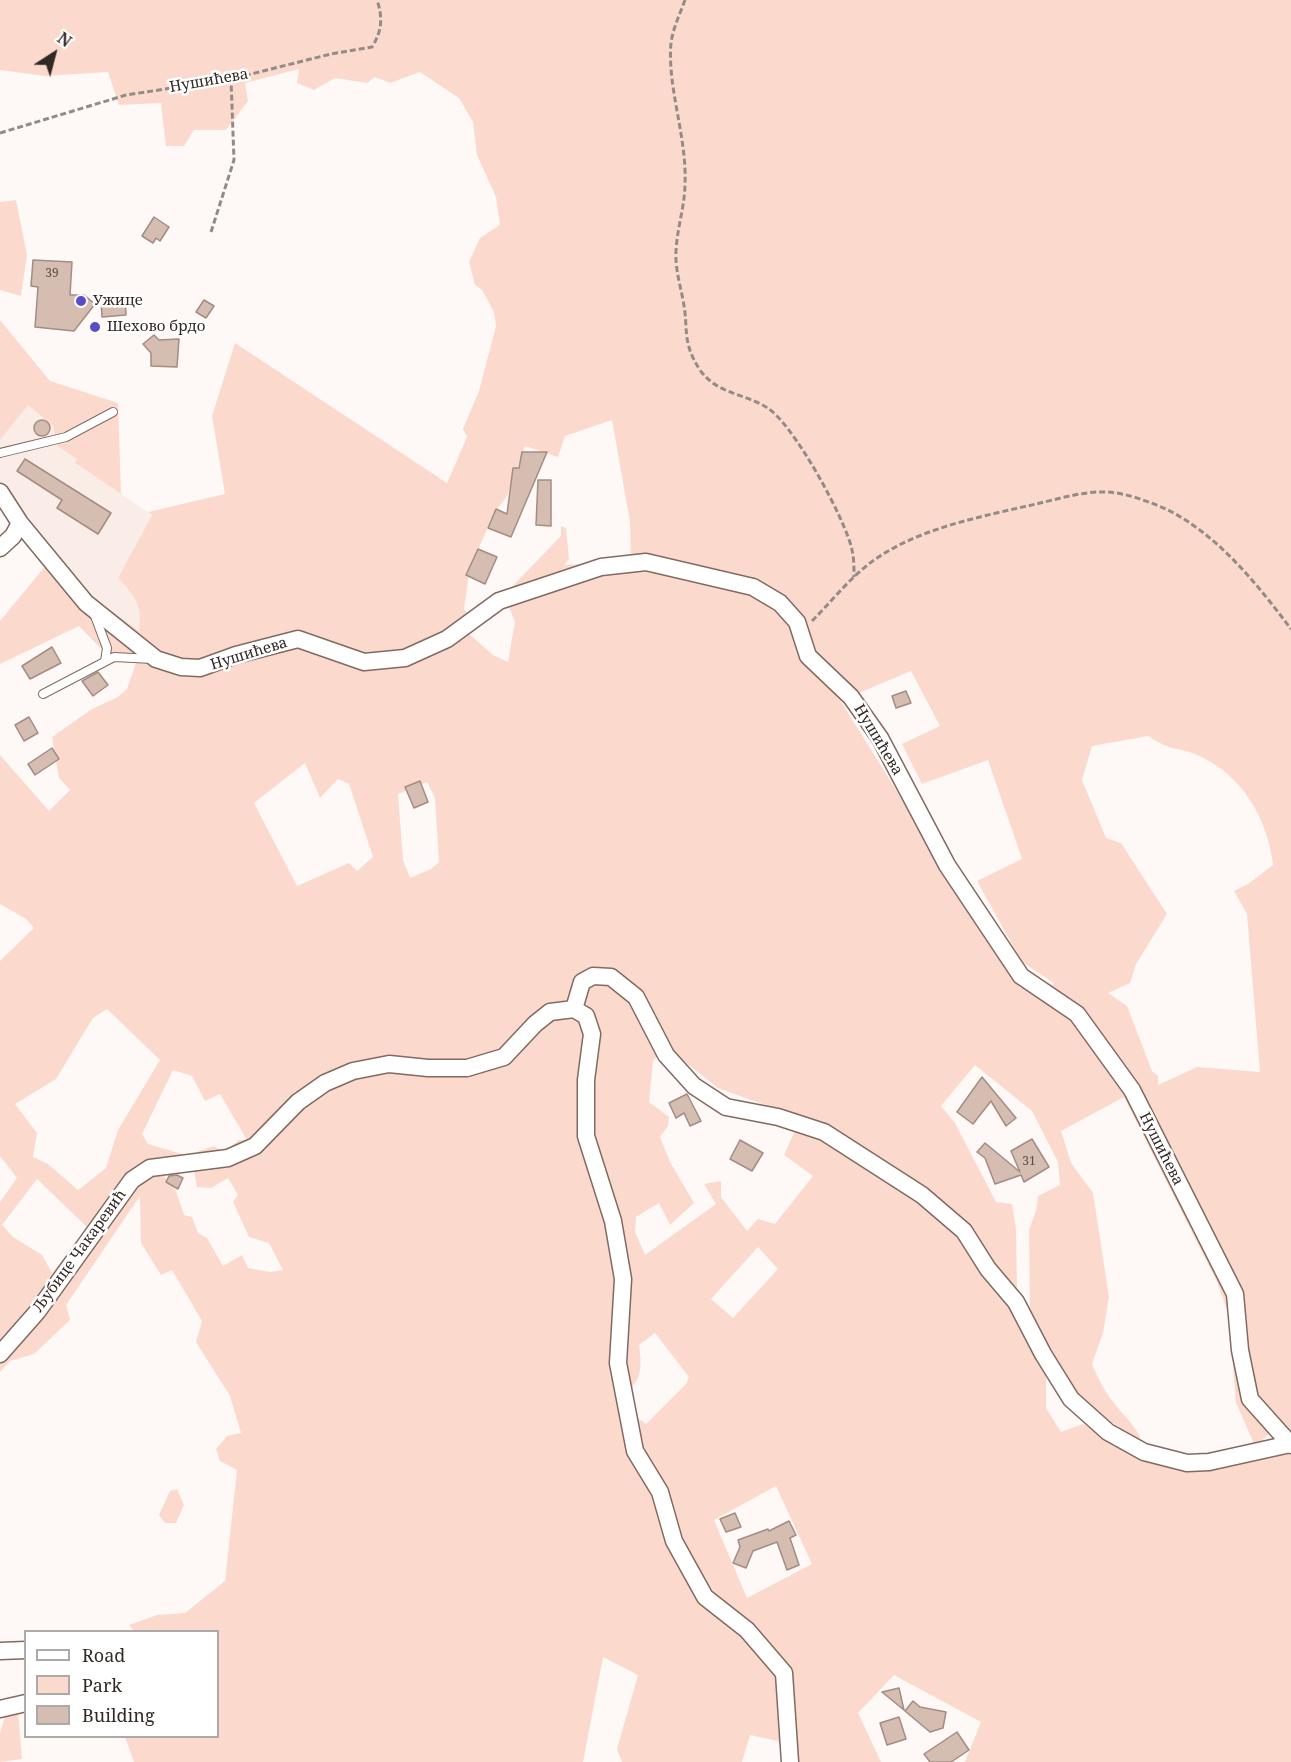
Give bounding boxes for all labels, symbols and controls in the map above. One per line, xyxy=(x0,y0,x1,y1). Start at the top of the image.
north arrow xyxy=(24,24,84,84)
text: N xyxy=(53,27,76,52)
street label: Нушићева xyxy=(168,65,250,97)
house number: 39 xyxy=(45,267,59,281)
place label: Ужице xyxy=(93,292,143,310)
marker: Ужице xyxy=(74,294,88,308)
place label: Шехово брдо xyxy=(107,318,206,336)
marker: Шехово брдо xyxy=(88,320,102,334)
street label: Нушићева xyxy=(208,634,290,674)
street label: Нушићева xyxy=(850,701,906,779)
street label: Нушићева xyxy=(1135,1109,1187,1189)
house number: 31 xyxy=(1022,1155,1036,1169)
street label: Љубице Чакаревић xyxy=(30,1186,130,1316)
legend xyxy=(24,1630,219,1738)
text: Road xyxy=(82,1643,125,1667)
text: Park xyxy=(82,1673,122,1697)
text: Building xyxy=(82,1703,155,1727)

